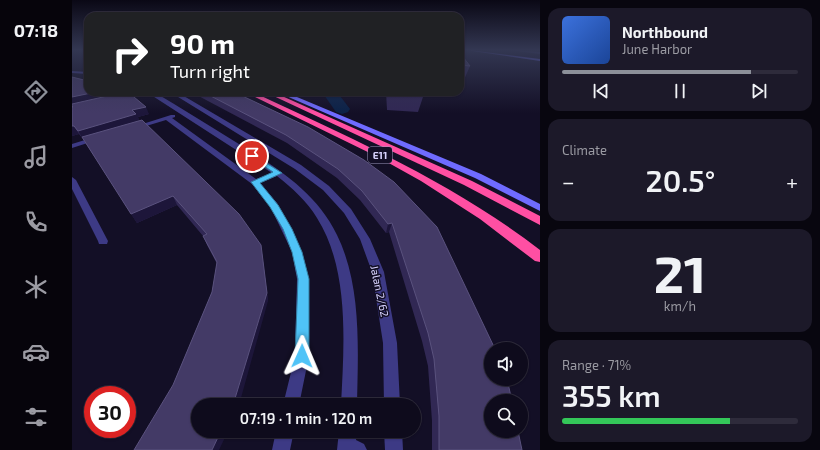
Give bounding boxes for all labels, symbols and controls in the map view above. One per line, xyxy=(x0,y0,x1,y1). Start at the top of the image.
text: 07:18 xyxy=(14,19,58,41)
text: Northbound xyxy=(622,23,708,41)
text: 90 m xyxy=(170,26,235,60)
icon: right xyxy=(104,28,156,80)
text: June Harbor xyxy=(622,41,692,57)
text: Turn right xyxy=(170,60,250,82)
icon: directions xyxy=(22,78,50,106)
icon: previous xyxy=(590,80,612,102)
icon: pause xyxy=(669,80,691,102)
icon: next xyxy=(748,80,770,102)
pin xyxy=(235,139,269,173)
text: Climate xyxy=(562,142,607,158)
icon: music xyxy=(22,143,50,171)
icon: arrive xyxy=(241,145,263,167)
road number: E11 xyxy=(368,147,392,163)
text: 20.5° xyxy=(645,162,715,198)
text: − xyxy=(562,168,575,194)
text: + xyxy=(786,168,798,194)
icon: phone xyxy=(22,208,50,236)
text: 21 xyxy=(654,241,706,303)
street label: Jalan 2/62 xyxy=(368,264,392,318)
icon: climate xyxy=(22,273,50,301)
text: km/h xyxy=(664,298,696,314)
position arrow xyxy=(281,335,323,377)
icon: car xyxy=(22,338,50,366)
map controls xyxy=(484,342,528,438)
button: sound xyxy=(484,342,528,386)
text: Range · 71% xyxy=(562,357,631,373)
text: 355 km xyxy=(562,377,661,413)
speed limit sign: 30 xyxy=(84,386,136,438)
button: search xyxy=(484,394,528,438)
icon: filters xyxy=(22,403,50,431)
text: 07:19 · 1 min · 120 m xyxy=(240,409,372,427)

